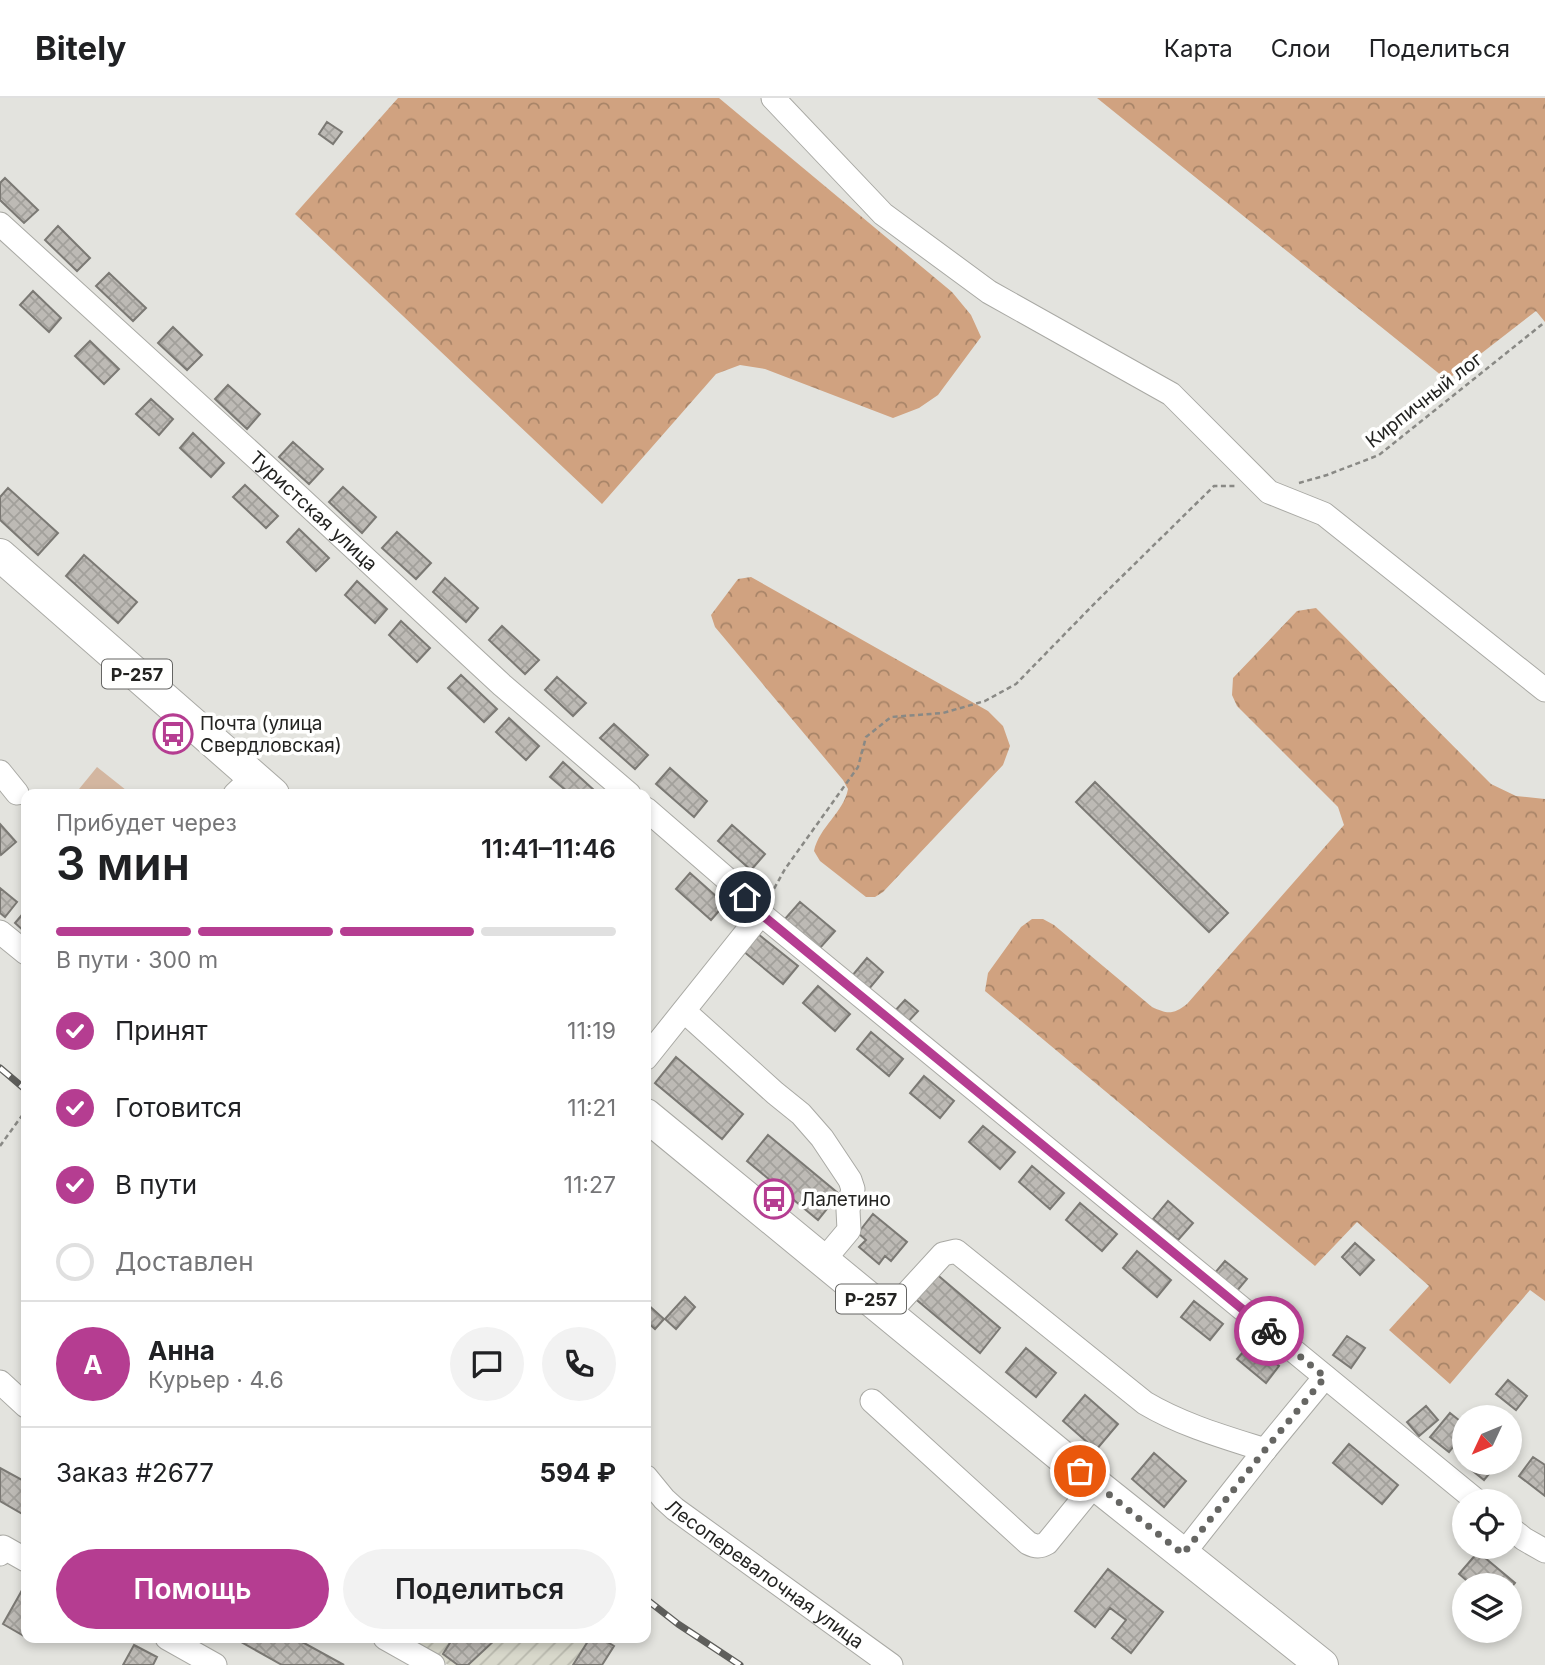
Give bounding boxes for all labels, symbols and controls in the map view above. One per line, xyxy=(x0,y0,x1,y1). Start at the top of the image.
text: Bitely xyxy=(35,28,126,68)
text: Карта xyxy=(1164,34,1233,63)
text: Слои xyxy=(1271,34,1331,63)
text: Поделиться xyxy=(1369,34,1510,63)
street label: Кирпичный лог xyxy=(1361,347,1487,453)
street label: Туристская улица xyxy=(245,446,382,575)
road number: Р-257 xyxy=(102,660,172,688)
place label: Почта (улица Свердловская) xyxy=(200,712,342,757)
bus stop icon: Почта (улица Свердловская) xyxy=(152,713,194,755)
text: Прибудет через xyxy=(56,809,237,837)
text: 11:41–11:46 xyxy=(481,833,616,864)
text: 3 мин xyxy=(56,835,190,891)
pin xyxy=(715,867,775,927)
icon: home xyxy=(726,878,764,916)
text: В пути · 300 m xyxy=(56,946,218,974)
icon: check xyxy=(56,1012,94,1050)
text: Принят xyxy=(115,1015,208,1046)
text: 11:19 xyxy=(567,1017,616,1045)
icon: check xyxy=(56,1089,94,1127)
text: Готовится xyxy=(115,1092,242,1123)
text: 11:21 xyxy=(567,1094,616,1122)
icon: check xyxy=(56,1166,94,1204)
text: В пути xyxy=(115,1169,197,1200)
text: 11:27 xyxy=(564,1171,616,1199)
bus stop icon: Лалетино xyxy=(753,1178,795,1220)
place label: Лалетино xyxy=(801,1188,891,1211)
text: Доставлен xyxy=(115,1246,254,1277)
road number: Р-257 xyxy=(836,1284,906,1314)
courier xyxy=(1234,1296,1304,1366)
icon: bike xyxy=(1250,1312,1288,1350)
button: chat xyxy=(450,1327,524,1401)
button: phone xyxy=(542,1327,616,1401)
text: Анна xyxy=(148,1335,215,1366)
text: А xyxy=(83,1349,103,1380)
text: Курьер · 4.6 xyxy=(148,1366,284,1394)
north arrow xyxy=(1452,1405,1522,1475)
map controls xyxy=(1452,1405,1522,1643)
pin xyxy=(1050,1441,1110,1501)
icon: bag xyxy=(1061,1452,1099,1490)
text: Заказ #2677 xyxy=(56,1457,214,1488)
text: 594 ₽ xyxy=(539,1457,616,1488)
button: locate xyxy=(1452,1489,1522,1559)
street label: Лесоперевалочная улица xyxy=(661,1494,868,1653)
button: Помощь xyxy=(56,1549,329,1629)
button: Поделиться xyxy=(343,1549,616,1629)
button: layers xyxy=(1452,1573,1522,1643)

